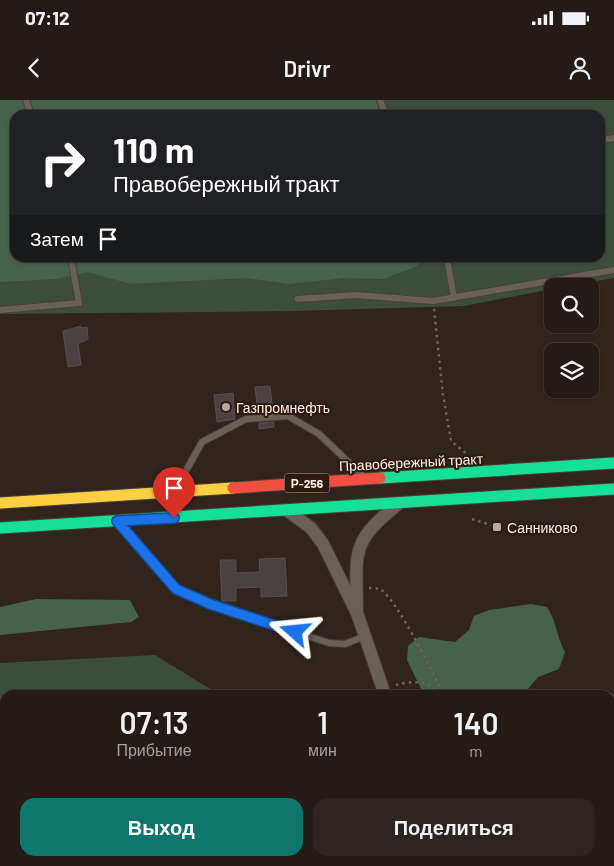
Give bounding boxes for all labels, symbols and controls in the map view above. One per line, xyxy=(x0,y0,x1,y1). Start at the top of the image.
text: 07:12 xyxy=(25,6,70,29)
icon: back xyxy=(20,54,48,82)
icon: person xyxy=(566,54,594,82)
text: Drivr xyxy=(284,55,330,81)
text: 110 m xyxy=(113,128,194,170)
icon: right xyxy=(30,130,95,195)
text: Правобережный тракт xyxy=(113,170,340,196)
icon: arrive xyxy=(94,225,122,253)
text: Затем xyxy=(30,227,84,250)
map controls xyxy=(544,278,599,398)
button: search xyxy=(544,278,599,333)
button: layers xyxy=(544,343,599,398)
place label: Газпромнефть xyxy=(236,399,330,416)
marker: Газпромнефть xyxy=(220,401,232,413)
street label: Правобережный тракт xyxy=(339,450,484,474)
pin xyxy=(153,467,195,518)
road number: Р-256 xyxy=(284,473,330,492)
icon: arrive xyxy=(160,474,188,502)
place label: Санниково xyxy=(507,519,578,536)
marker: Санниково xyxy=(491,521,503,533)
position arrow xyxy=(268,605,320,657)
text: 07:13 xyxy=(120,704,188,740)
text: 1 xyxy=(317,704,328,740)
text: 140 xyxy=(453,705,499,741)
text: Прибытие xyxy=(116,740,192,759)
text: мин xyxy=(308,740,337,759)
text: m xyxy=(469,741,483,760)
button: Выход xyxy=(20,798,303,856)
button: Поделиться xyxy=(313,798,595,856)

